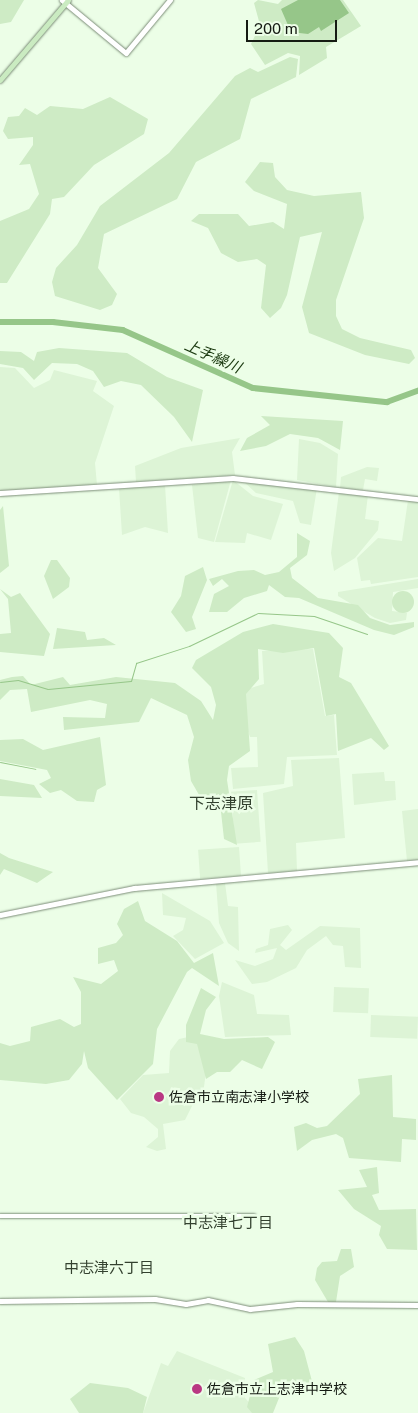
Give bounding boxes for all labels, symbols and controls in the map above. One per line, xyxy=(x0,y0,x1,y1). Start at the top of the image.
scale bar xyxy=(248,10,339,42)
text: 200 m xyxy=(254,20,298,37)
water label: 上手繰川 xyxy=(182,336,244,376)
district label: 下志津原 xyxy=(189,794,253,814)
place label: 佐倉市立南志津小学校 xyxy=(169,1089,309,1105)
marker: 佐倉市立南志津小学校 xyxy=(153,1091,165,1103)
district label: 中志津七丁目 xyxy=(183,1214,273,1232)
district label: 中志津六丁目 xyxy=(64,1259,154,1277)
place label: 佐倉市立上志津中学校 xyxy=(207,1381,347,1397)
marker: 佐倉市立上志津中学校 xyxy=(191,1383,203,1395)

